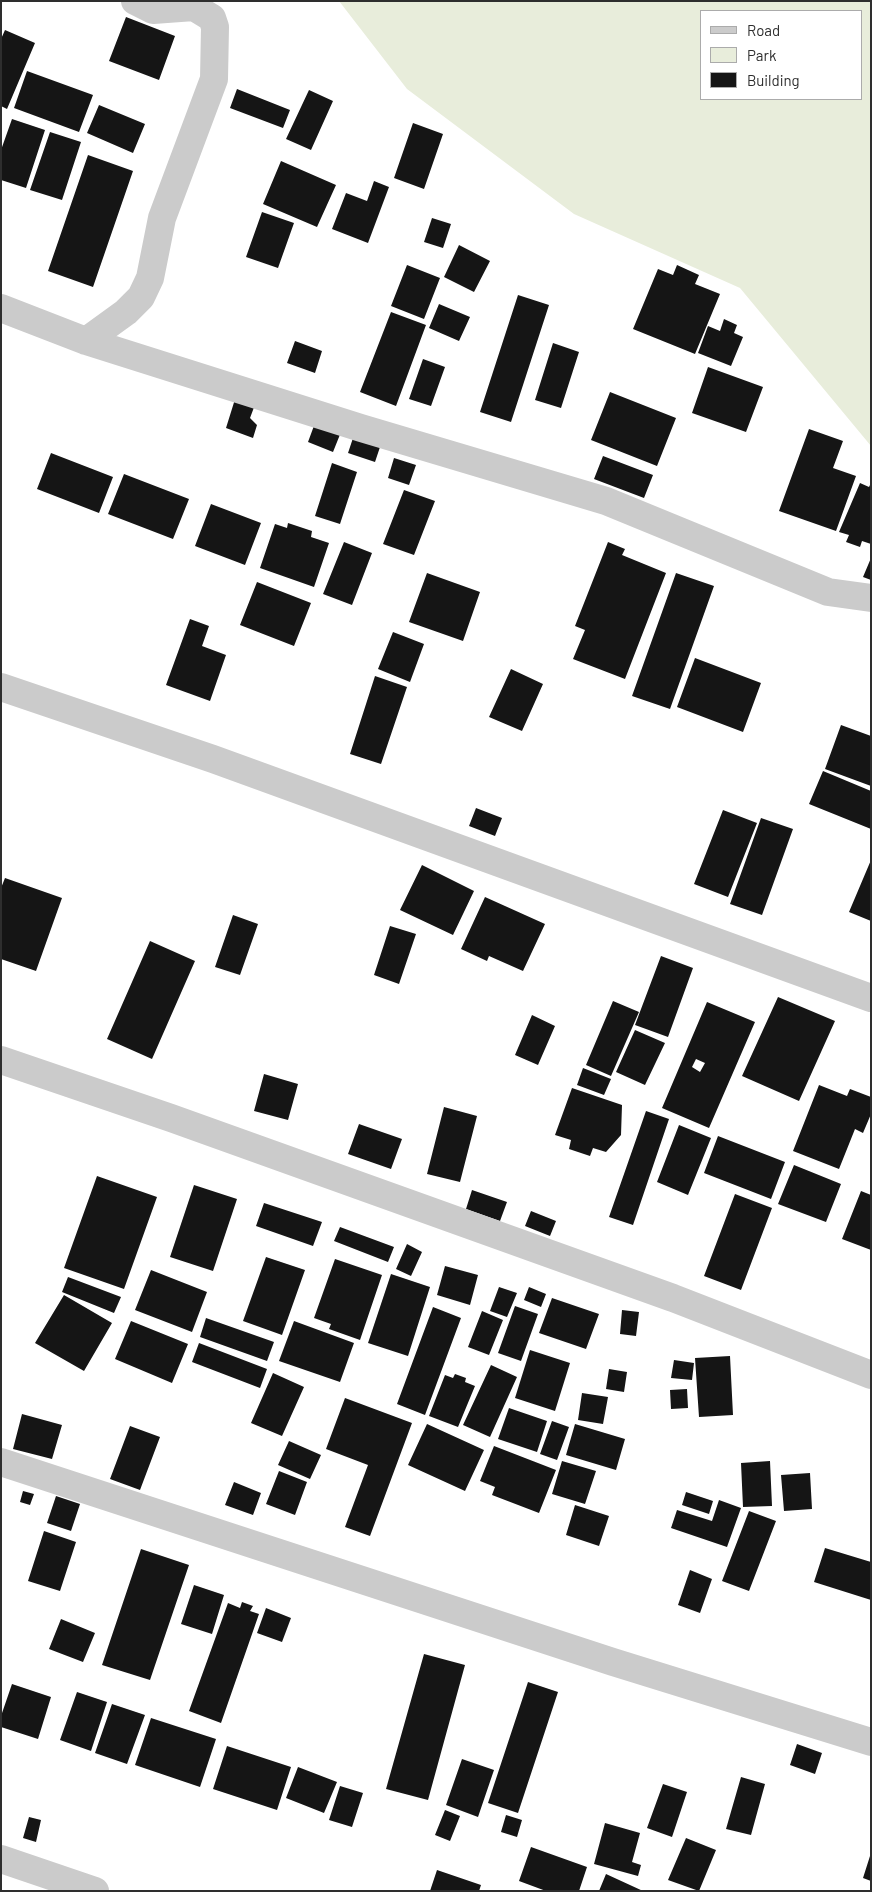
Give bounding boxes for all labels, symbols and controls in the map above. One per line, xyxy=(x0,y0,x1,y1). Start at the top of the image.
legend xyxy=(700,10,862,100)
text: Road xyxy=(747,21,780,39)
text: Park xyxy=(747,46,776,64)
text: Building xyxy=(747,71,800,89)

